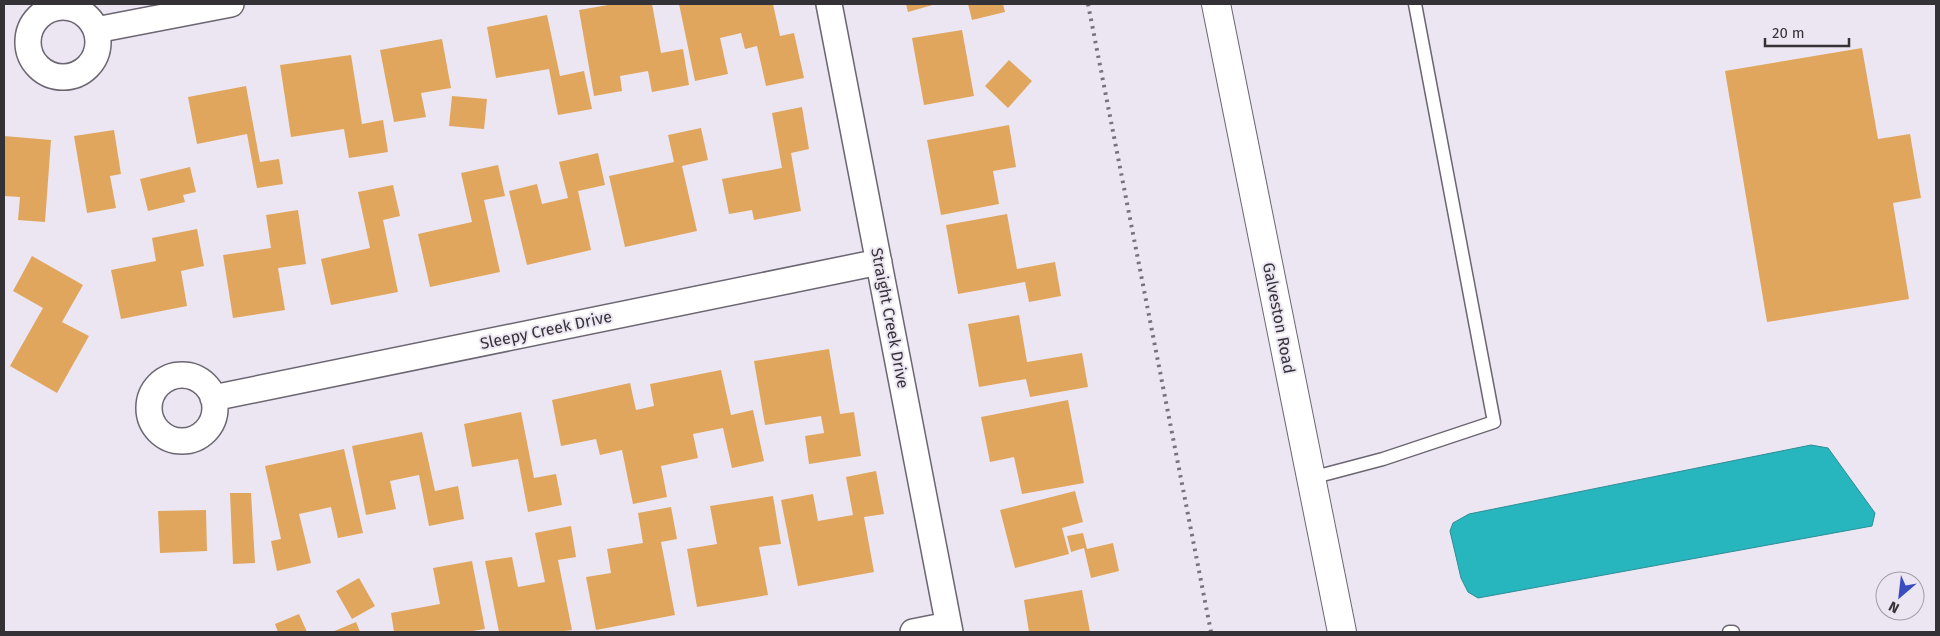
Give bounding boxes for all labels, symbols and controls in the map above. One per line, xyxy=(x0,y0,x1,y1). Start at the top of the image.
scale bar xyxy=(1765,15,1849,47)
text: 20 m xyxy=(1772,24,1805,42)
street label: Straight Creek Drive xyxy=(867,246,913,390)
street label: Galveston Road xyxy=(1259,261,1299,375)
street label: Sleepy Creek Drive xyxy=(478,307,614,353)
north arrow xyxy=(1875,571,1925,621)
text: N xyxy=(1886,597,1902,617)

